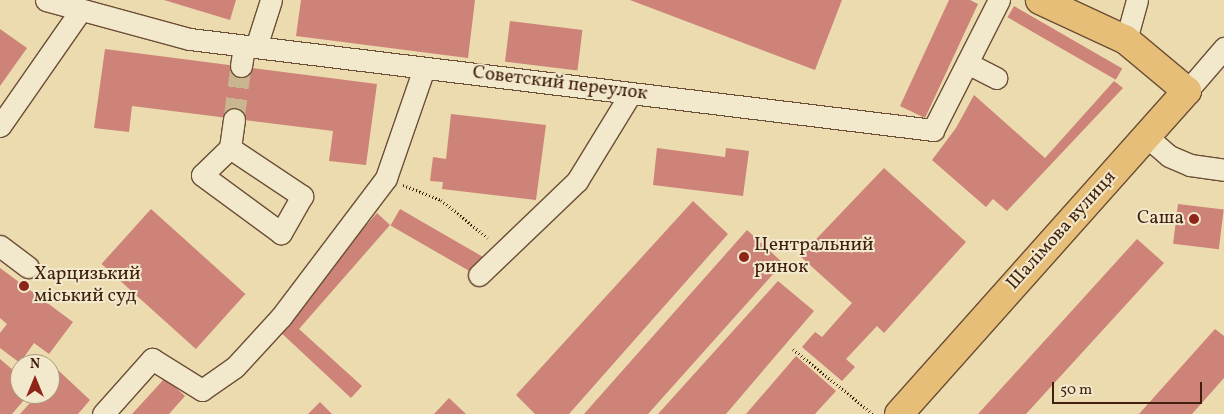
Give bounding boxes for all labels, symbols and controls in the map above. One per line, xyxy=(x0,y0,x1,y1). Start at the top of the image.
street label: Советский переулок xyxy=(471,62,649,106)
street label: Шалімова вулиця xyxy=(1002,167,1122,295)
place label: Саша xyxy=(1137,208,1184,230)
marker: Саша xyxy=(1188,213,1200,225)
place label: Центральний ринок xyxy=(754,235,874,279)
marker: Центральний ринок xyxy=(738,251,750,263)
place label: Харцизький міський суд xyxy=(34,264,141,308)
marker: Харцизький міський суд xyxy=(18,280,30,292)
north arrow xyxy=(10,354,60,404)
text: N xyxy=(30,355,40,374)
scale bar xyxy=(1054,372,1204,404)
text: 50 m xyxy=(1060,380,1092,401)

